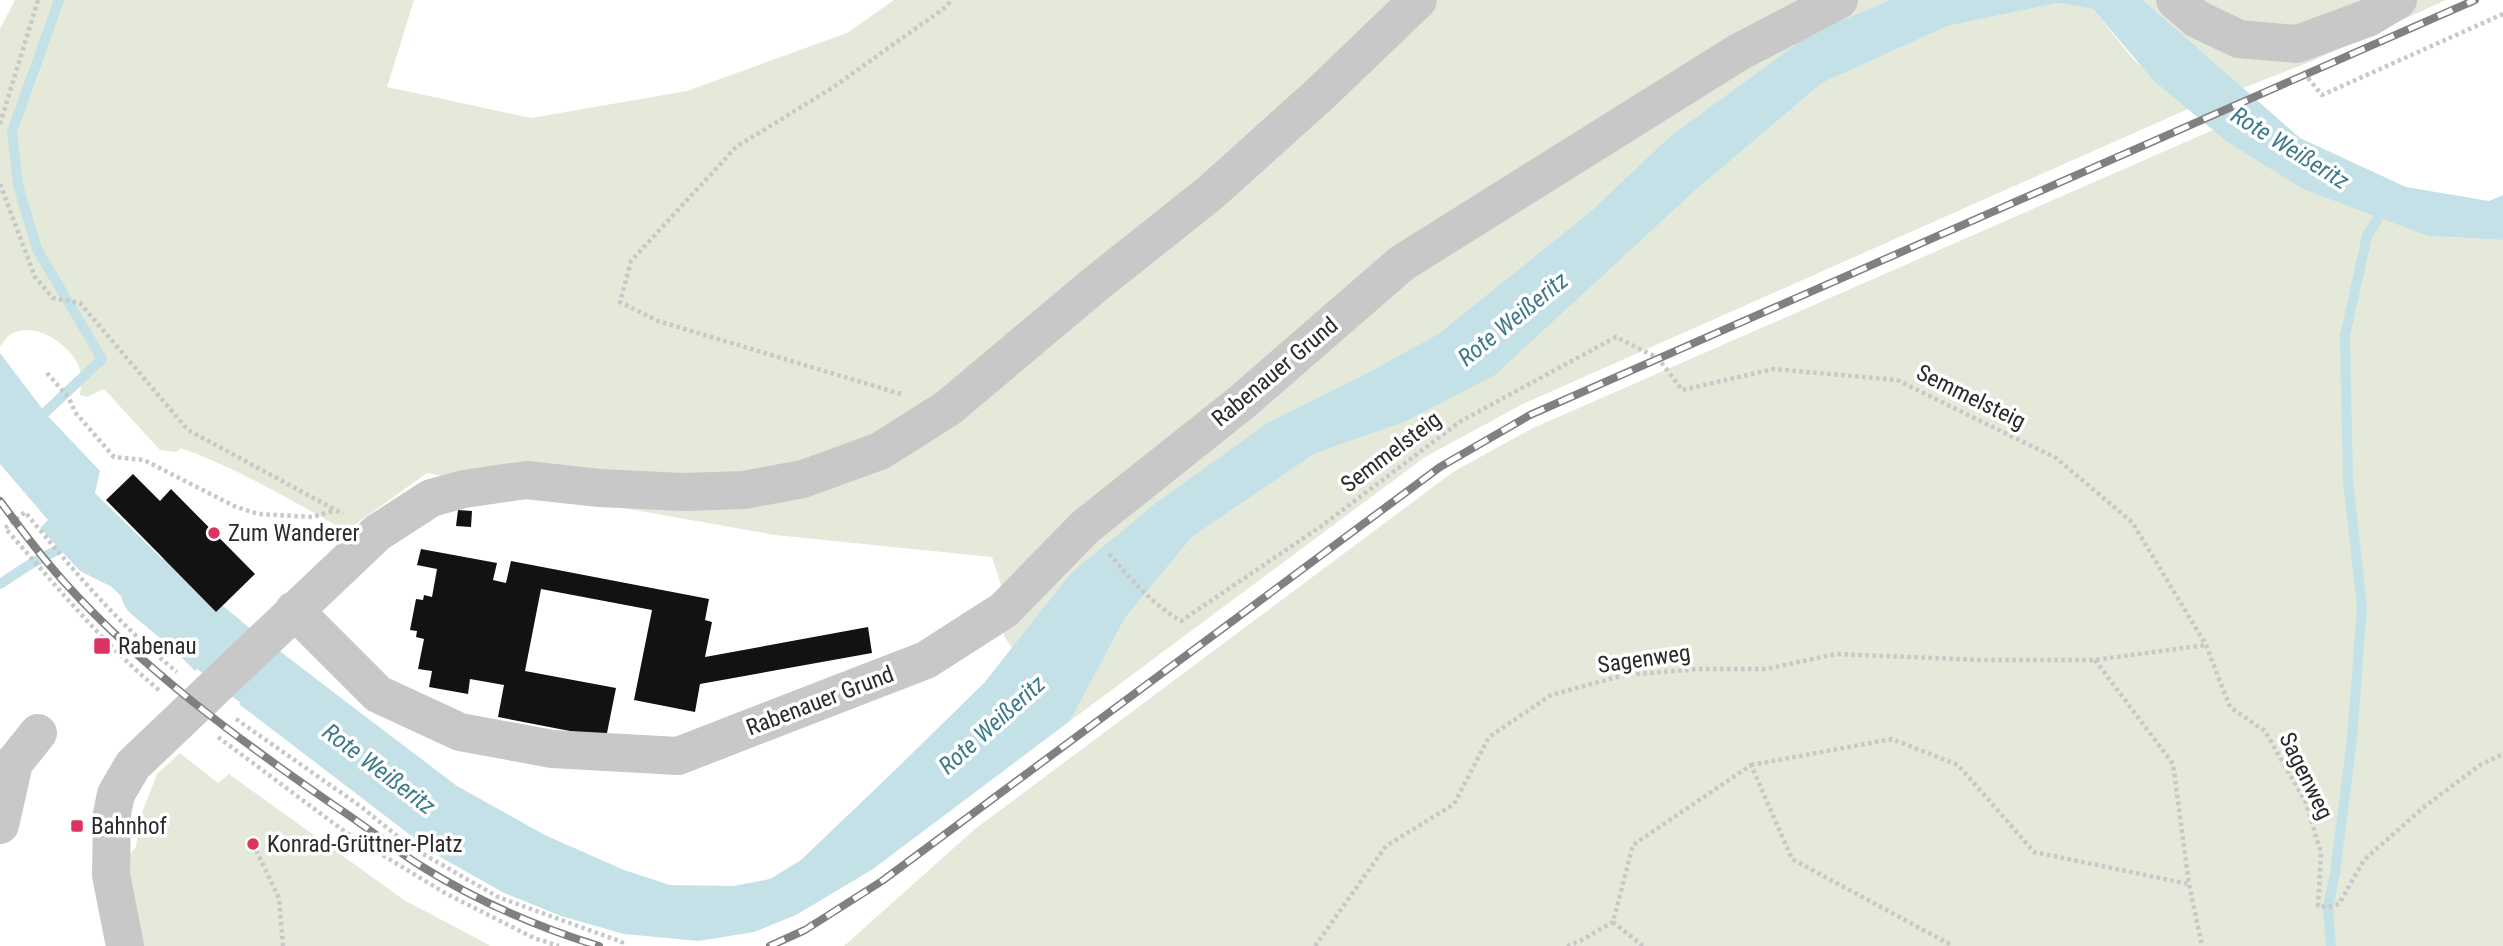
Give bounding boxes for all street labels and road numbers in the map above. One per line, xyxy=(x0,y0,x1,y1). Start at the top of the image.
street label: Rabenauer Grund xyxy=(1207,312,1343,432)
street label: Semmelsteig xyxy=(1912,359,2030,435)
street label: Semmelsteig xyxy=(1336,406,1446,498)
street label: Sagenweg xyxy=(1596,639,1692,679)
street label: Rabenauer Grund xyxy=(742,660,898,742)
street label: Sagenweg xyxy=(2273,728,2339,824)

